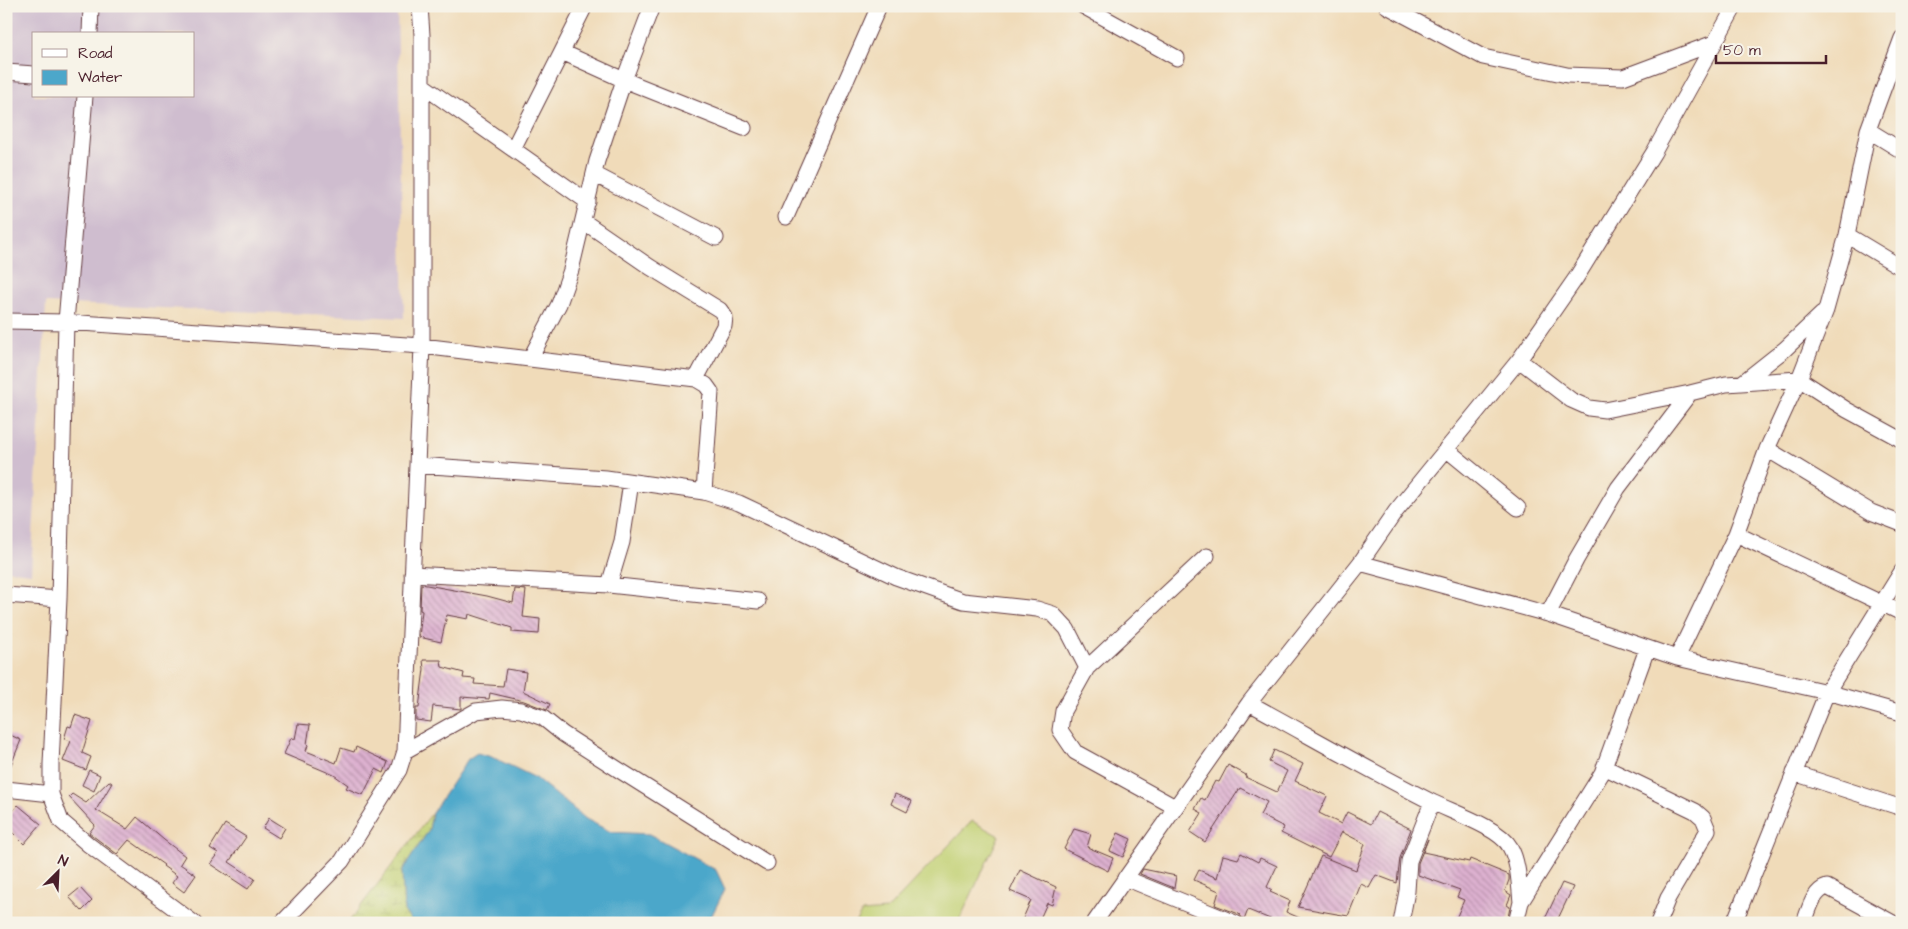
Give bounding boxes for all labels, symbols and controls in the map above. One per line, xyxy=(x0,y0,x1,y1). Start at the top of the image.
legend xyxy=(32,32,195,98)
scale bar xyxy=(1716,32,1826,64)
text: 50 m xyxy=(1723,40,1761,61)
text: Road xyxy=(78,43,113,64)
text: Water xyxy=(78,67,122,88)
north arrow xyxy=(32,846,82,896)
text: N xyxy=(55,850,71,872)

